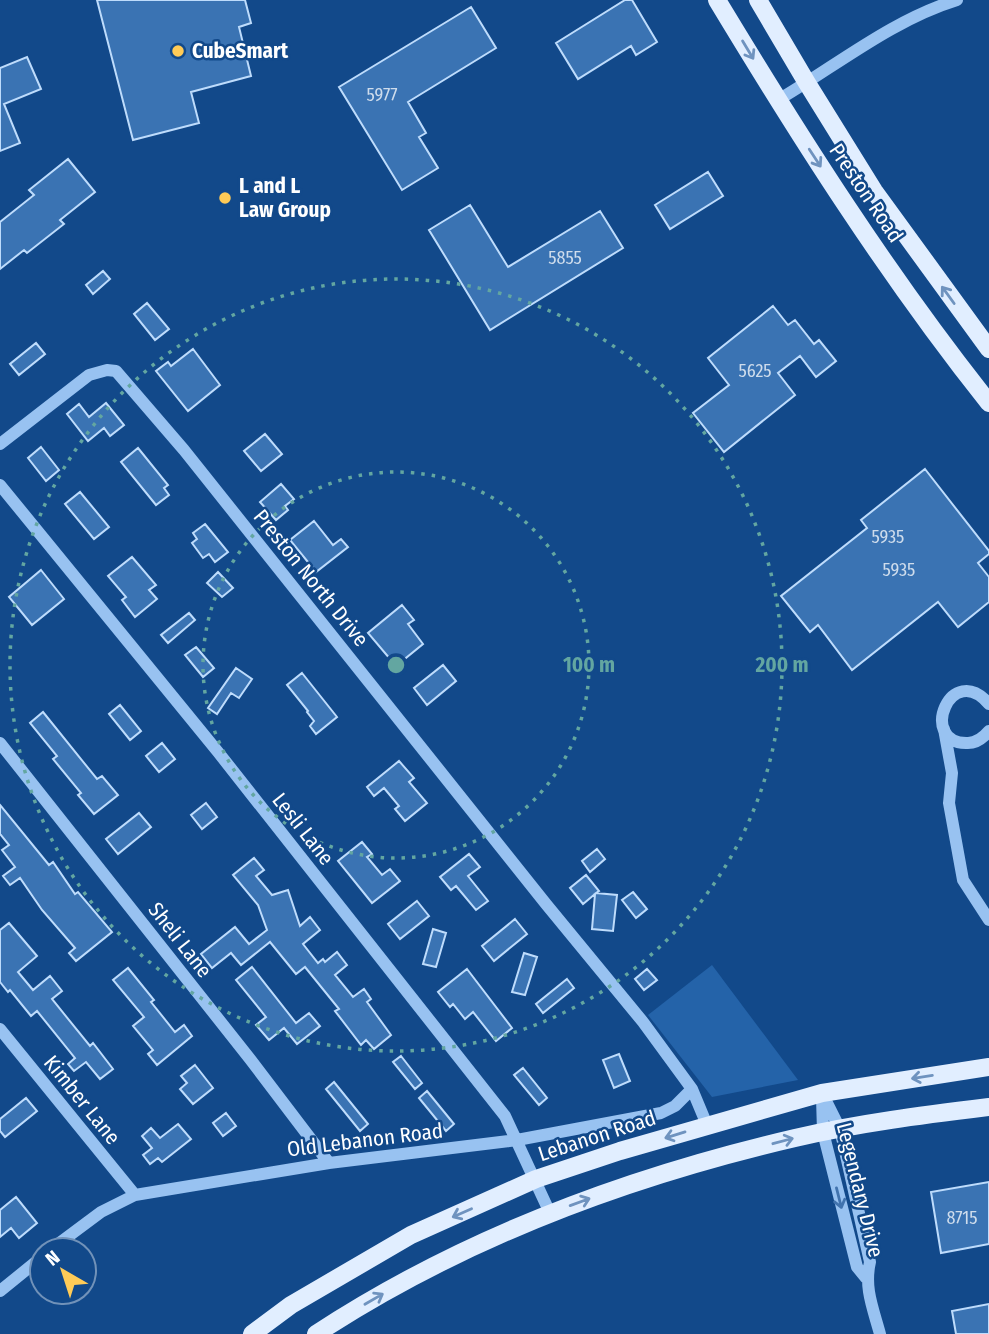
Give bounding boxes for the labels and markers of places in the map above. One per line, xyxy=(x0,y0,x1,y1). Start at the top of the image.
place label: CubeSmart xyxy=(192,38,289,64)
marker: CubeSmart xyxy=(170,43,186,59)
place label: L and L Law Group xyxy=(239,173,331,223)
marker: L and L Law Group xyxy=(217,190,233,206)
centre of rings xyxy=(384,653,408,677)

